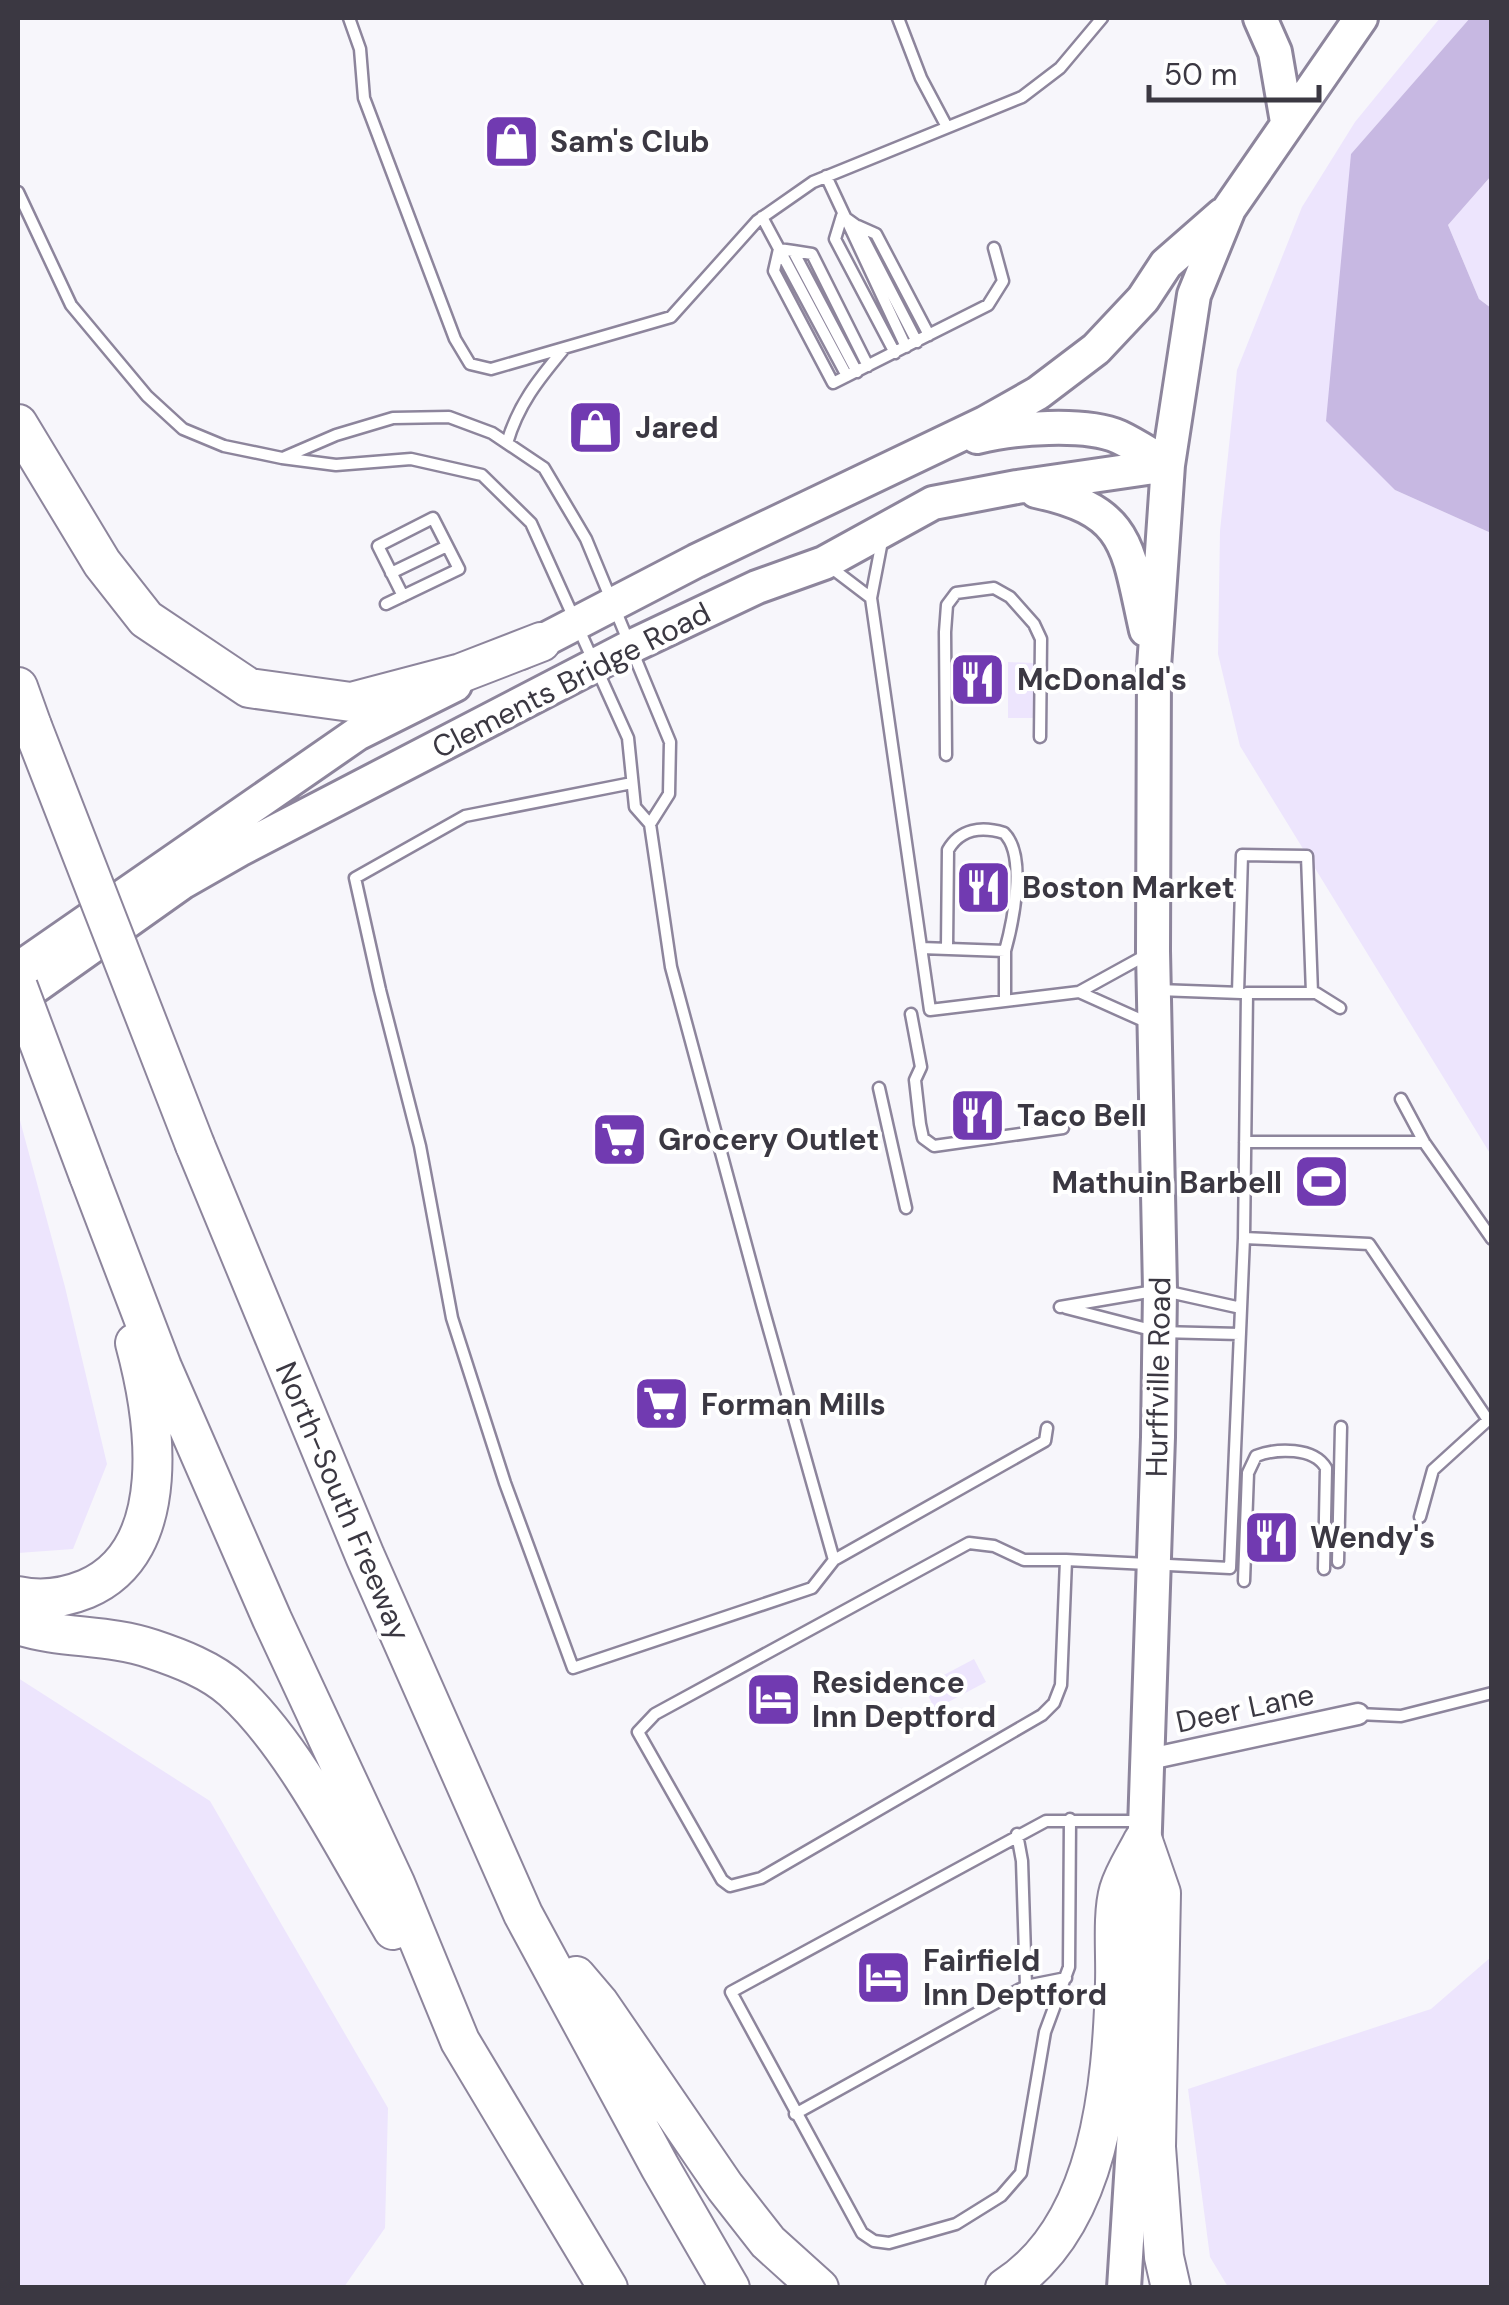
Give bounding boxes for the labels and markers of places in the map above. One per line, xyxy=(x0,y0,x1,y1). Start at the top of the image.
shop icon: Sam's Club xyxy=(481,111,541,171)
place label: Sam's Club xyxy=(550,122,710,161)
shop icon: Jared xyxy=(566,397,626,457)
place label: Jared xyxy=(635,408,719,447)
restaurant icon: McDonald's xyxy=(948,649,1008,709)
place label: McDonald's xyxy=(1017,660,1187,699)
restaurant icon: Boston Market xyxy=(953,857,1013,917)
place label: Boston Market xyxy=(1022,868,1235,907)
restaurant icon: Taco Bell xyxy=(948,1085,1008,1145)
place label: Taco Bell xyxy=(1017,1096,1147,1135)
supermarket icon: Grocery Outlet xyxy=(589,1109,649,1169)
place label: Grocery Outlet xyxy=(658,1120,879,1159)
sports icon: Mathuin Barbell xyxy=(1291,1152,1351,1212)
place label: Mathuin Barbell xyxy=(1052,1163,1282,1202)
supermarket icon: Forman Mills xyxy=(632,1374,692,1434)
place label: Forman Mills xyxy=(701,1385,886,1424)
restaurant icon: Wendy's xyxy=(1241,1507,1301,1567)
place label: Wendy's xyxy=(1310,1518,1435,1557)
place label: Residence Inn Deptford xyxy=(812,1663,996,1736)
hotel icon: Residence Inn Deptford xyxy=(743,1669,803,1729)
place label: Fairfield Inn Deptford xyxy=(923,1941,1107,2014)
hotel icon: Fairfield Inn Deptford xyxy=(854,1947,914,2007)

